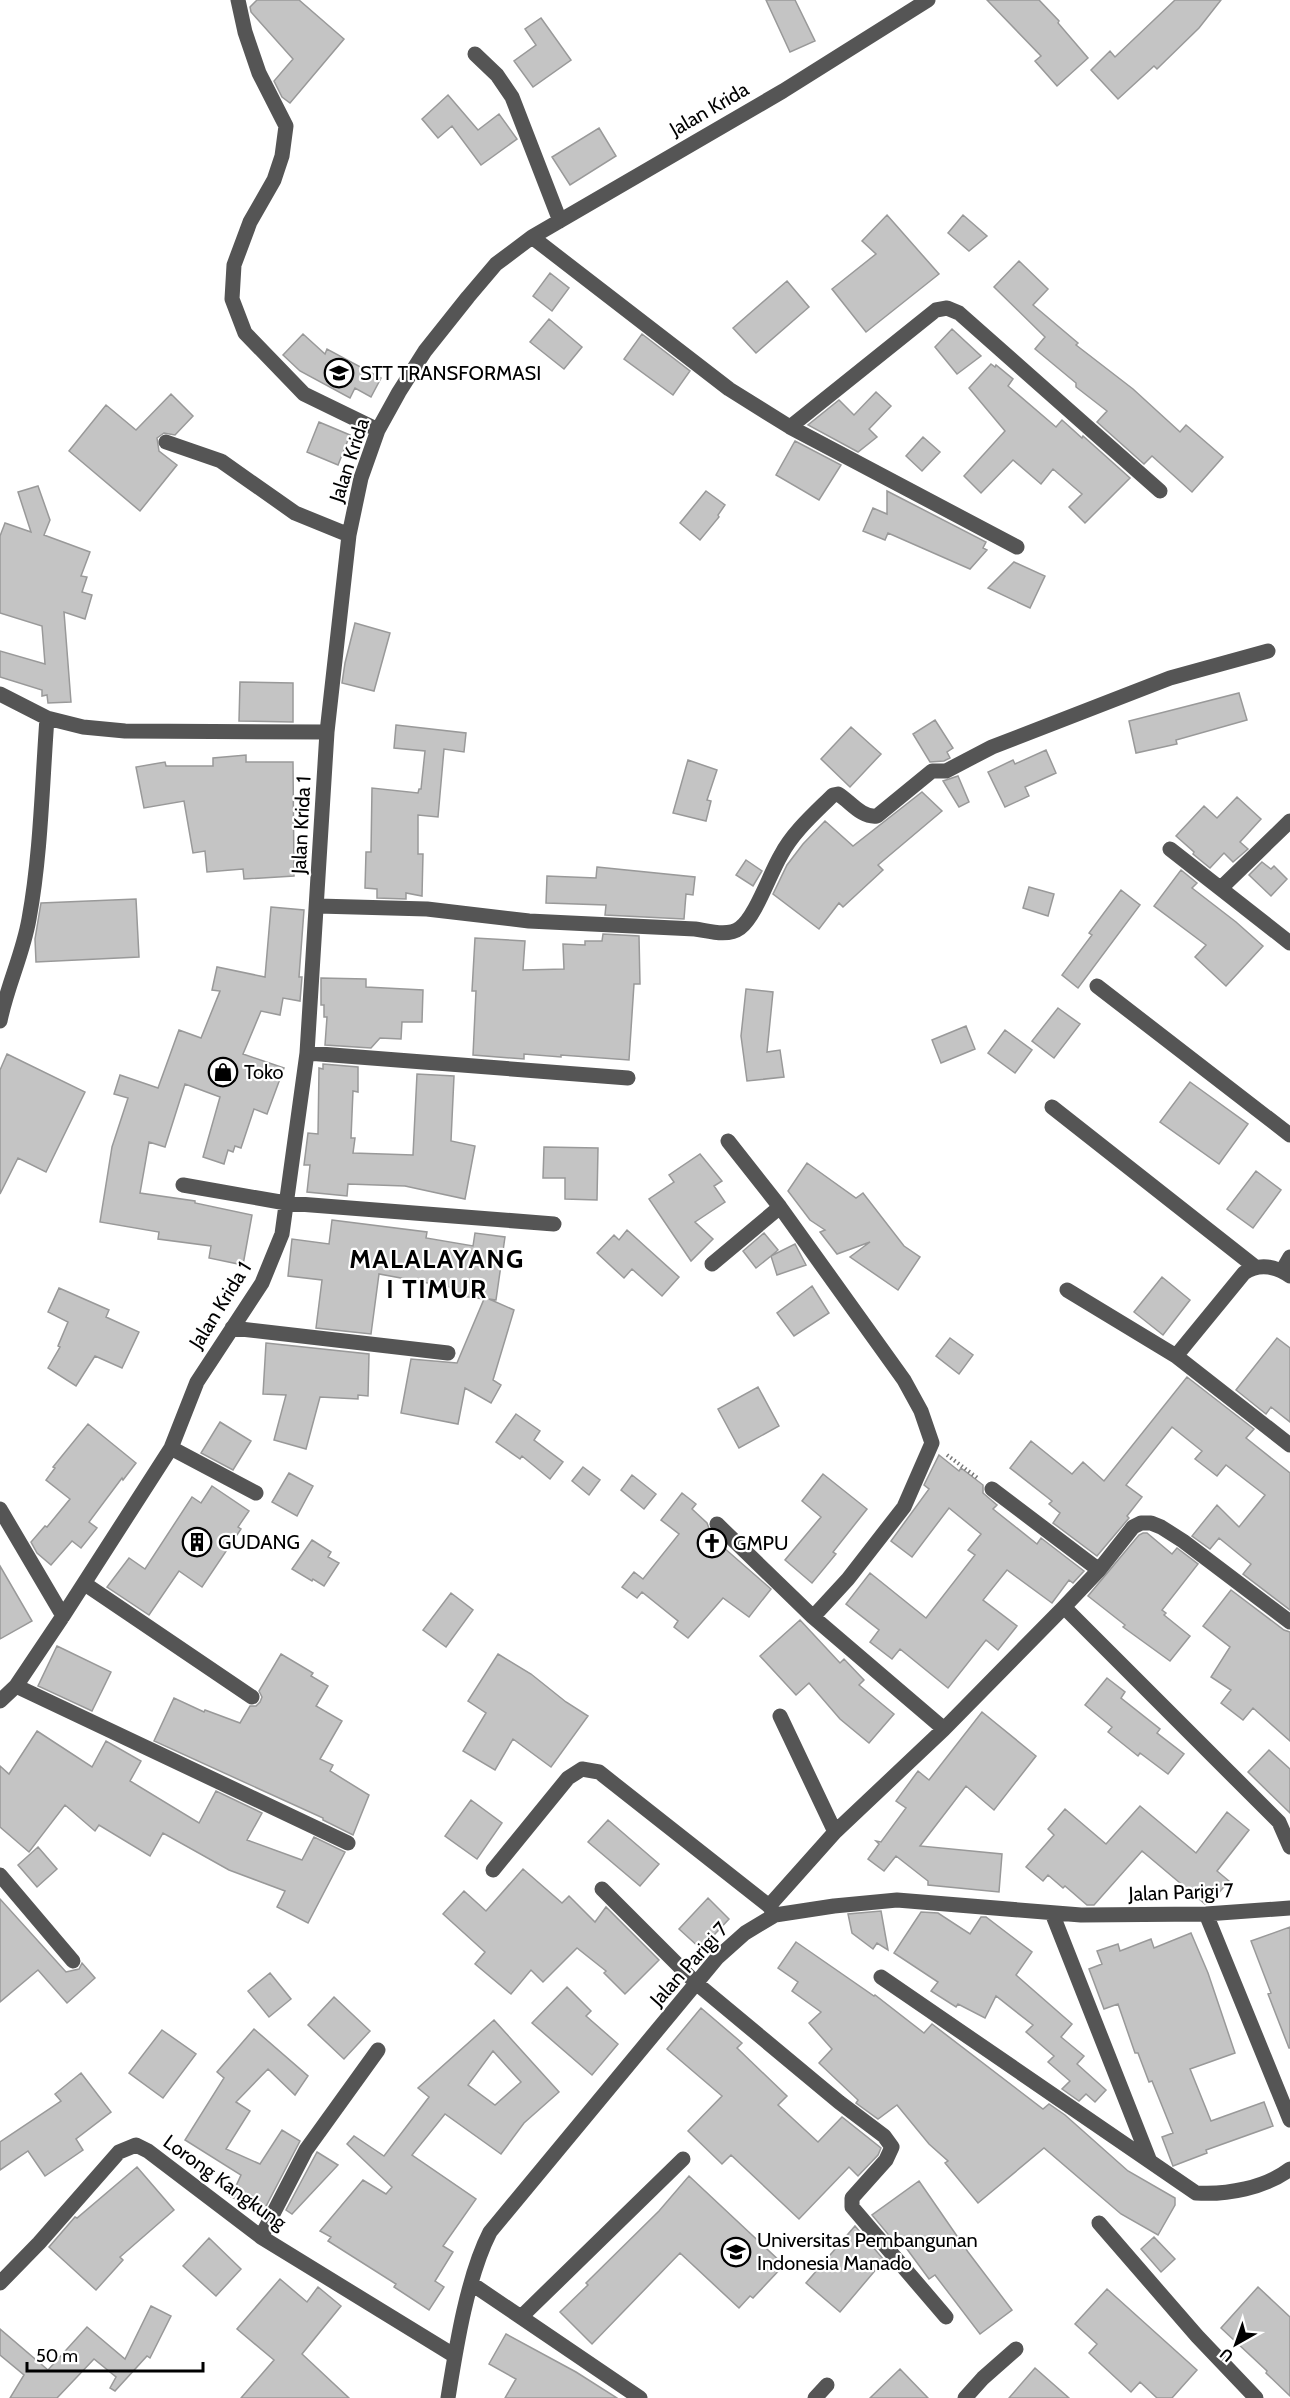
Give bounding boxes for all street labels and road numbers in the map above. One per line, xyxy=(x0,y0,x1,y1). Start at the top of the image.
street label: Jalan Krida xyxy=(664,77,753,142)
street label: Jalan Krida xyxy=(324,415,374,506)
street label: Jalan Krida 1 xyxy=(286,775,316,876)
street label: Jalan Krida 1 xyxy=(183,1257,256,1354)
street label: Jalan Parigi 7 xyxy=(1127,1878,1234,1906)
street label: Jalan Parigi 7 xyxy=(644,1917,733,2012)
street label: Lorong Kangkung xyxy=(159,2129,292,2235)

